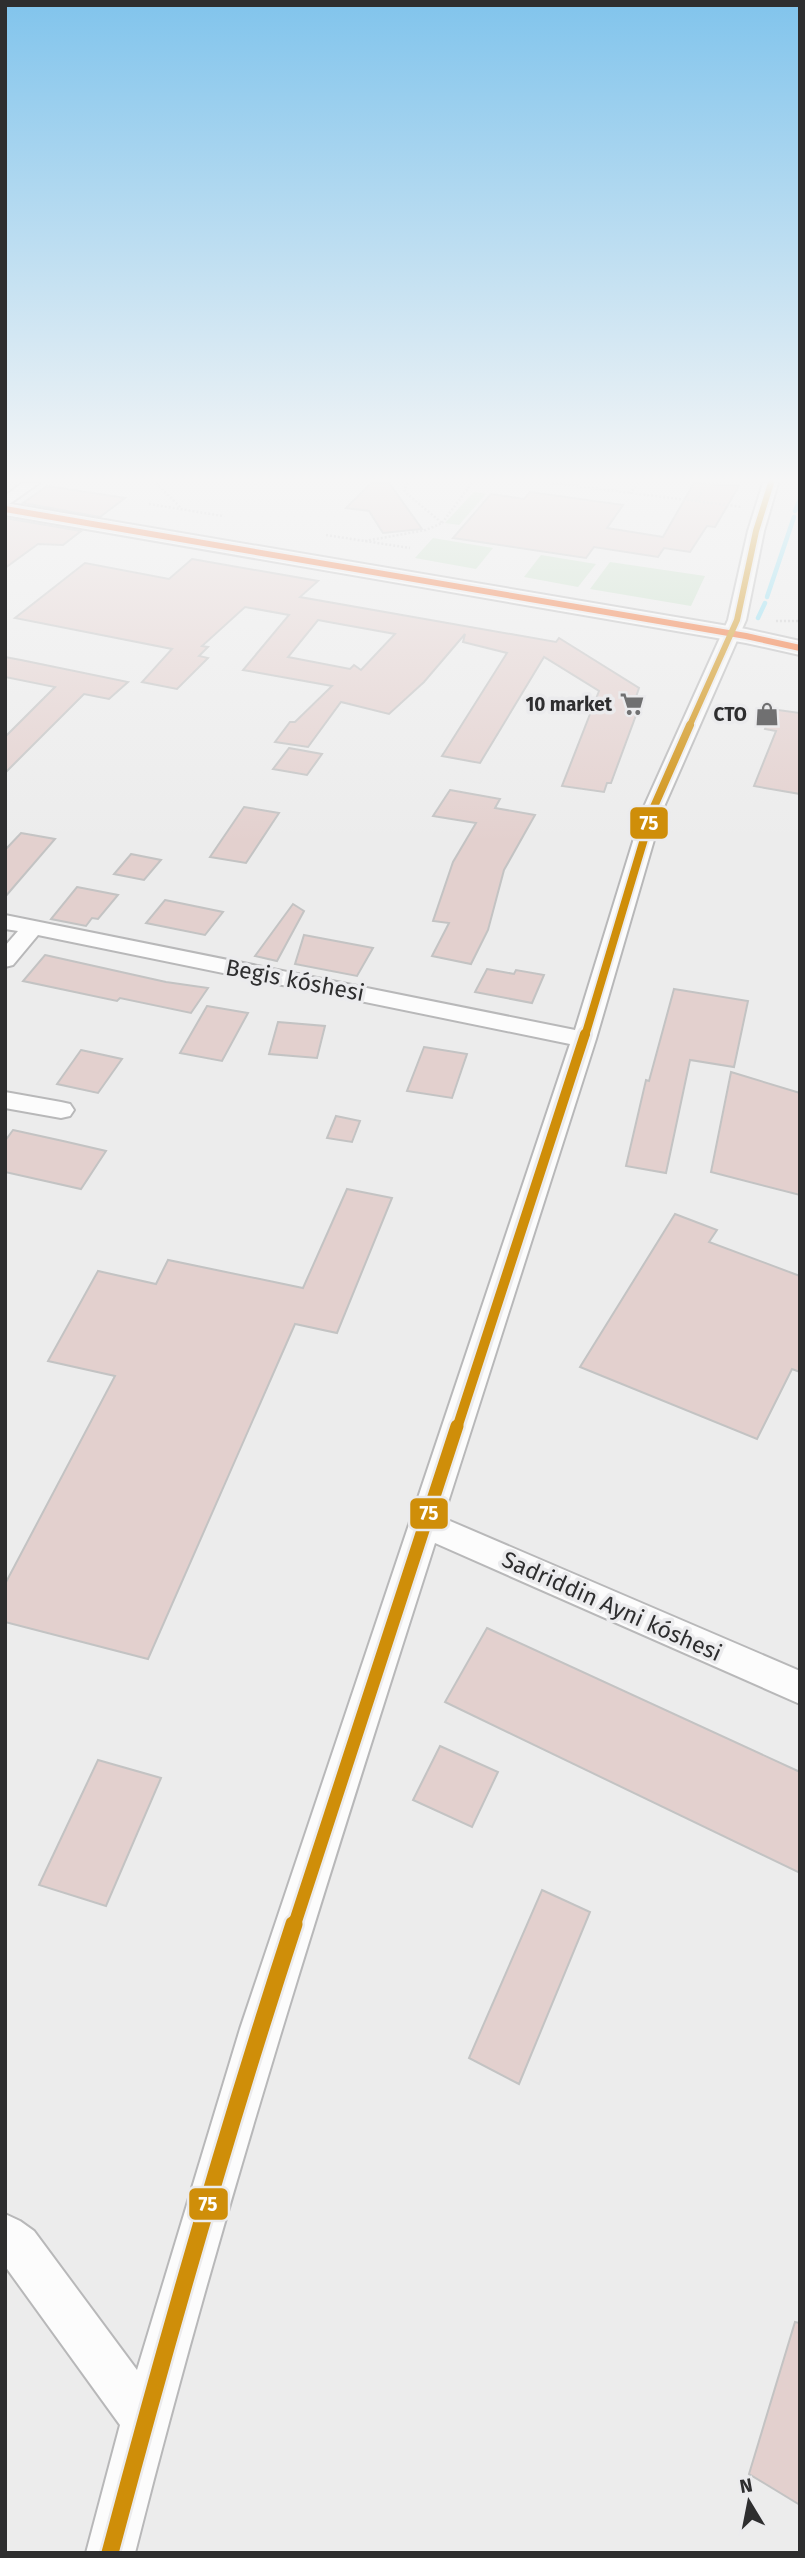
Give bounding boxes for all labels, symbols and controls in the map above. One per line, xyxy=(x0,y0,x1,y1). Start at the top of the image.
supermarket icon: 10 market xyxy=(618,690,646,718)
place label: 10 market xyxy=(525,693,613,716)
shop icon: СТО xyxy=(753,700,781,728)
place label: СТО xyxy=(714,703,747,726)
line badge: 75 xyxy=(629,806,669,840)
text: 75 xyxy=(640,812,658,835)
street label: Begis kóshesi xyxy=(223,953,367,1007)
line badge: 75 xyxy=(409,1497,449,1530)
text: 75 xyxy=(420,1502,438,1525)
street label: Sadriddin Ayni kóshesi xyxy=(498,1545,726,1667)
line badge: 75 xyxy=(188,2187,229,2221)
text: 75 xyxy=(199,2193,217,2216)
north arrow xyxy=(714,2467,784,2537)
text: N xyxy=(738,2473,754,2498)

